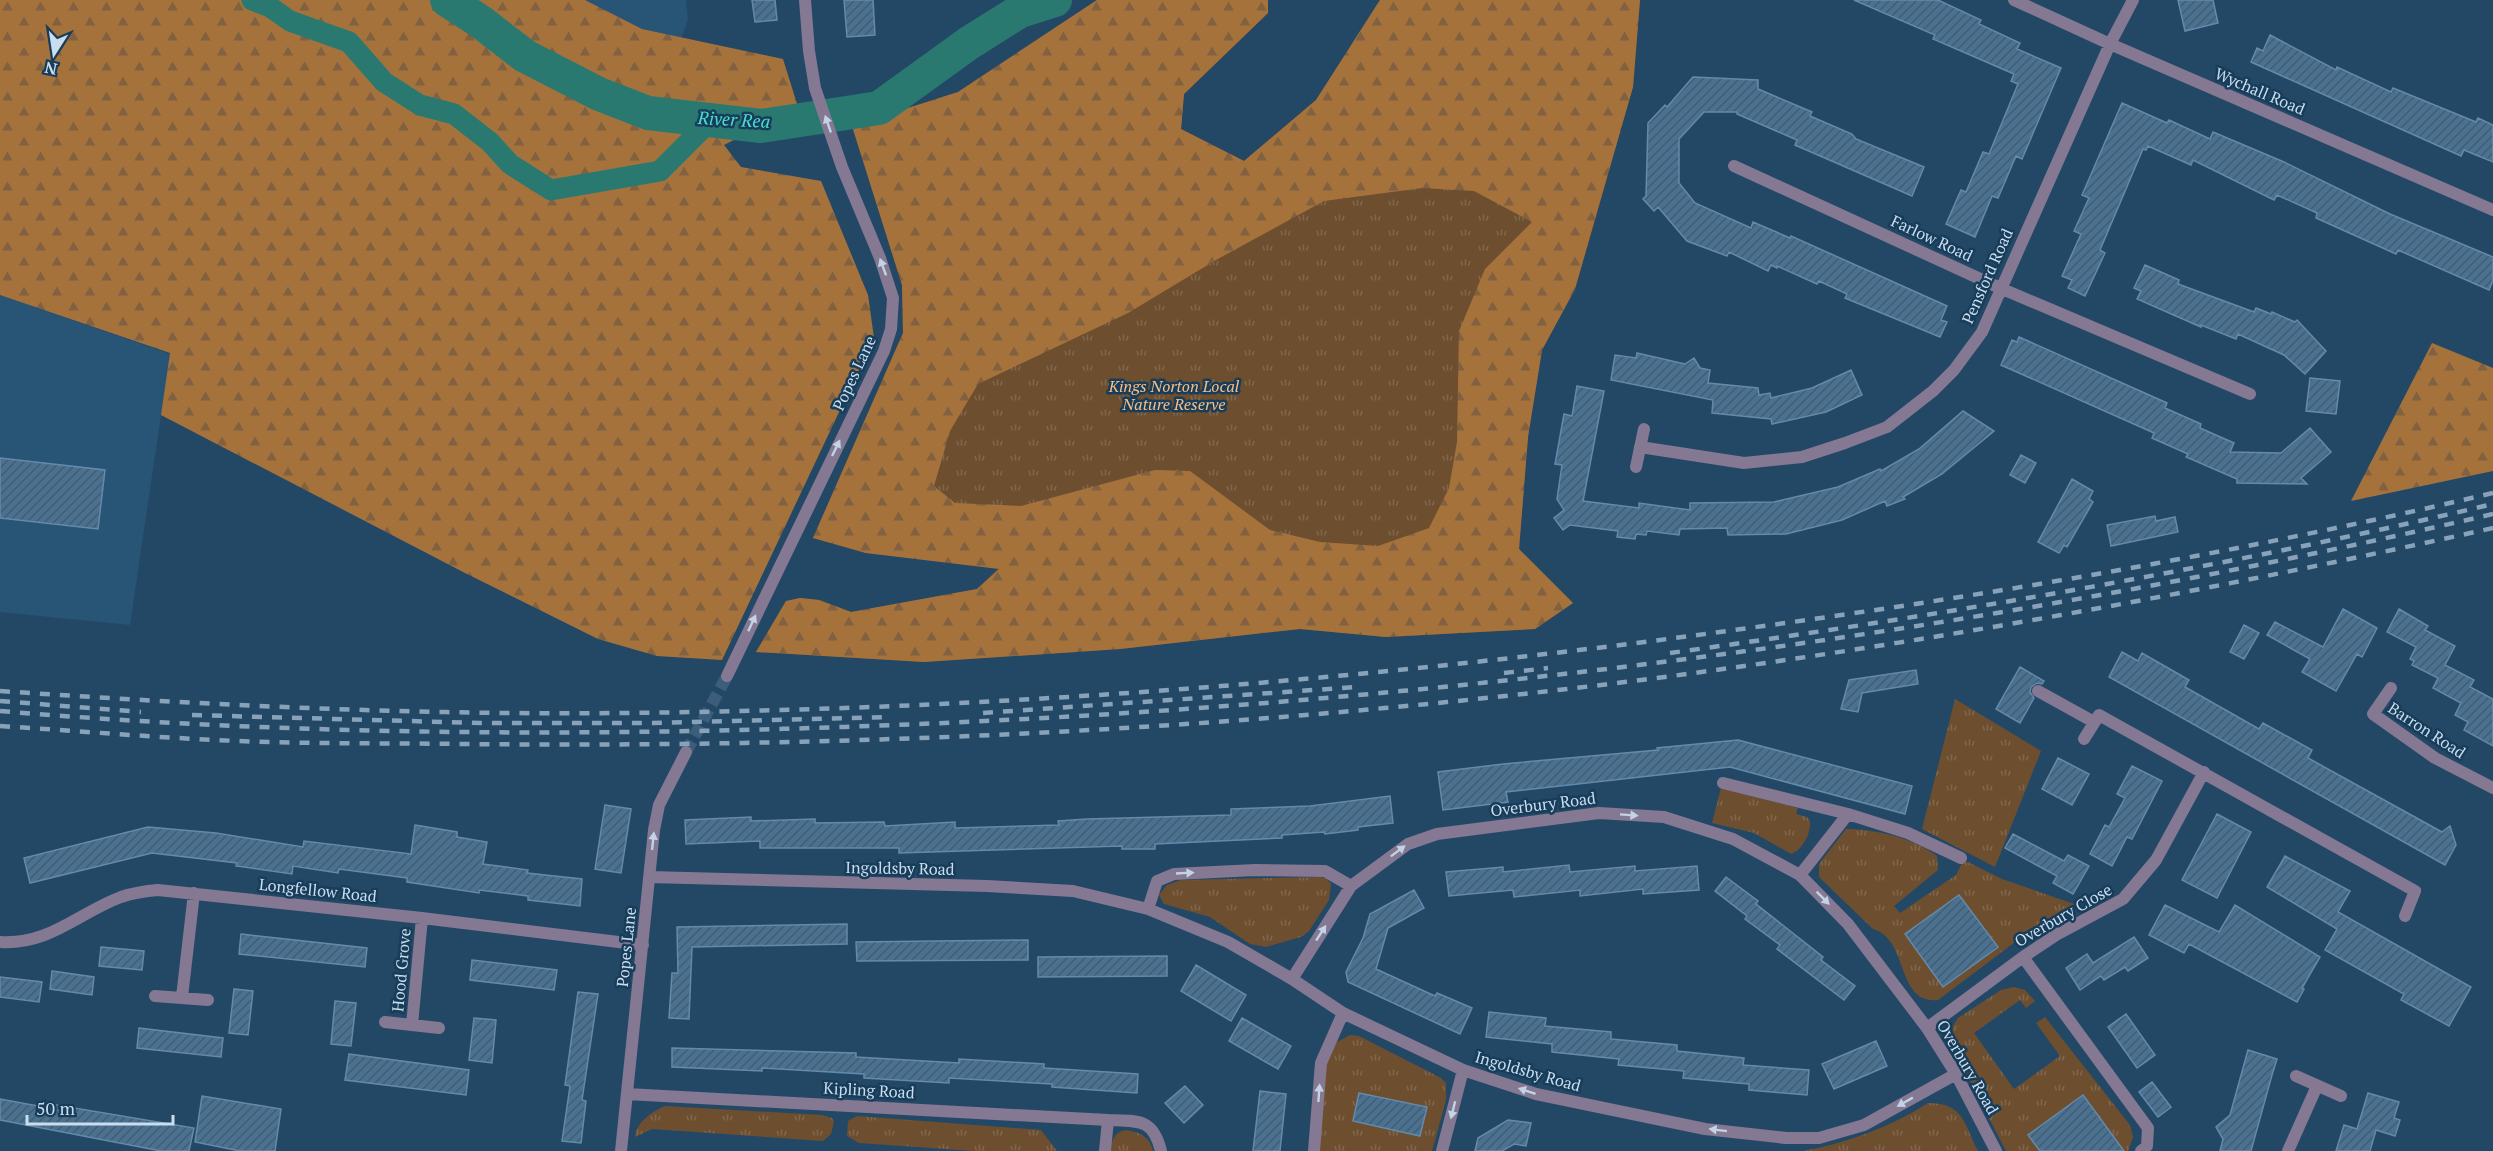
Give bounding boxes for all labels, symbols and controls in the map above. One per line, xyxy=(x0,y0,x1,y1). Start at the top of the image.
north arrow xyxy=(24,24,84,84)
text: N xyxy=(43,57,59,81)
street label: Wychall Road xyxy=(2212,62,2309,120)
water label: River Rea xyxy=(696,105,771,133)
one-way arrow xyxy=(822,115,832,133)
street label: Farlow Road xyxy=(1888,210,1976,267)
street label: Pensford Road xyxy=(1956,225,2018,327)
one-way arrow xyxy=(878,258,887,276)
street label: Popes Lane xyxy=(827,332,881,414)
park label: Kings Norton Local Nature Reserve xyxy=(1108,375,1240,415)
one-way arrow xyxy=(831,439,841,456)
one-way arrow xyxy=(747,615,756,632)
street label: Barron Road xyxy=(2384,697,2470,763)
street label: Overbury Road xyxy=(1489,787,1597,821)
one-way arrow xyxy=(1620,810,1639,820)
one-way arrow xyxy=(648,832,658,851)
one-way arrow xyxy=(1389,845,1405,857)
street label: Ingoldsby Road xyxy=(845,856,955,880)
one-way arrow xyxy=(1175,869,1194,878)
street label: Longfellow Road xyxy=(258,873,378,907)
street label: Overbury Close xyxy=(2010,878,2116,952)
one-way arrow xyxy=(1816,891,1830,906)
street label: Popes Lane xyxy=(611,906,641,988)
one-way arrow xyxy=(1316,925,1327,941)
street label: Hood Grove xyxy=(386,927,416,1013)
street label: Overbury Road xyxy=(1932,1016,2004,1118)
street label: Ingoldsby Road xyxy=(1473,1045,1584,1097)
street label: Kipling Road xyxy=(823,1077,915,1103)
one-way arrow xyxy=(1314,1083,1324,1102)
one-way arrow xyxy=(1518,1086,1536,1095)
scale bar xyxy=(27,1088,172,1126)
text: 50 m xyxy=(36,1096,76,1120)
one-way arrow xyxy=(1896,1097,1913,1107)
one-way arrow xyxy=(1447,1101,1457,1120)
one-way arrow xyxy=(1708,1125,1727,1135)

